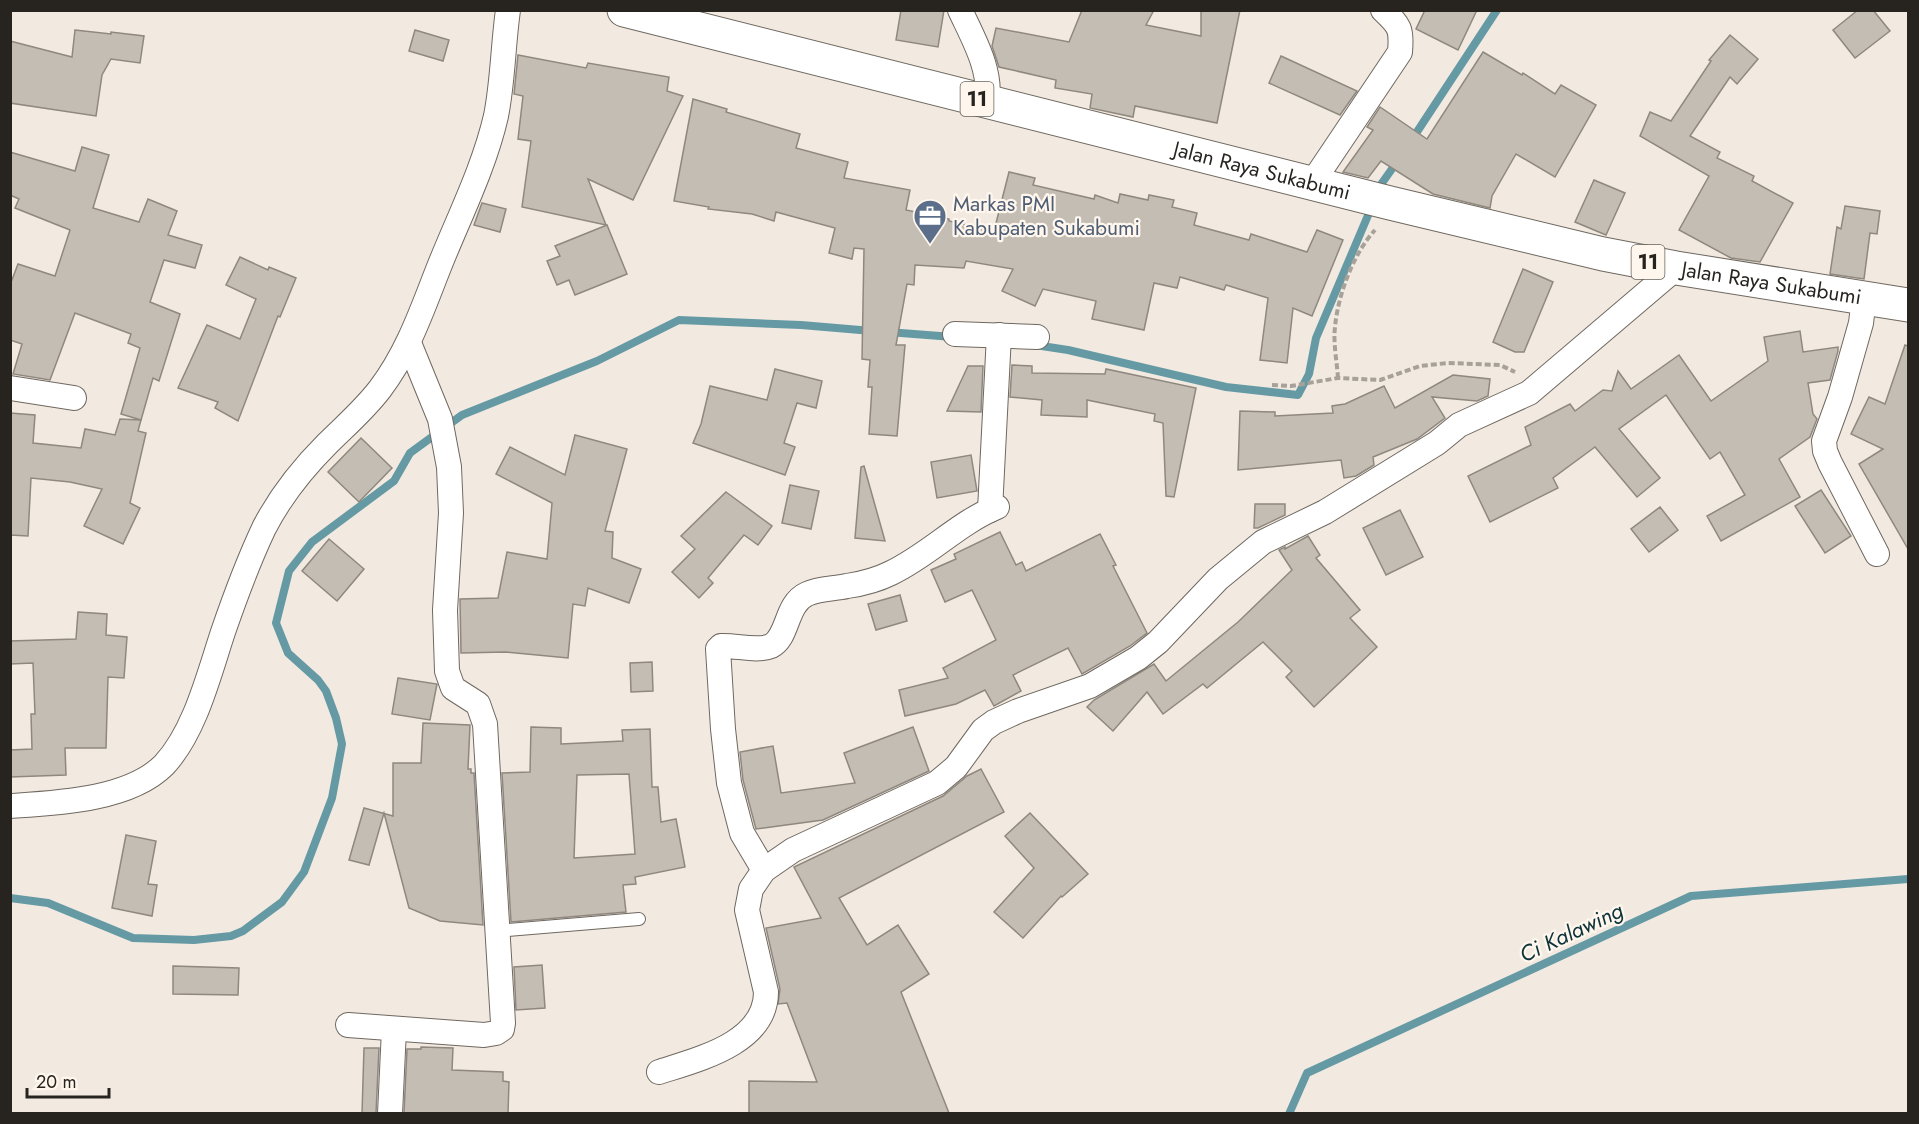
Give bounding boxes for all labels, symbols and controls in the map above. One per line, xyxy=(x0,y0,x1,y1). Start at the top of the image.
road number: 11 xyxy=(960,82,994,116)
street label: Jalan Raya Sukabumi xyxy=(1167,133,1354,208)
place label: Markas PMI Kabupaten Sukabumi xyxy=(953,189,1140,243)
office icon: Markas PMI Kabupaten Sukabumi xyxy=(912,198,948,245)
road number: 11 xyxy=(1632,245,1664,279)
street label: Jalan Raya Sukabumi xyxy=(1676,254,1864,312)
water label: Ci Kalawing xyxy=(1514,894,1628,970)
scale bar xyxy=(27,1061,110,1099)
text: 20 m xyxy=(36,1069,76,1095)

